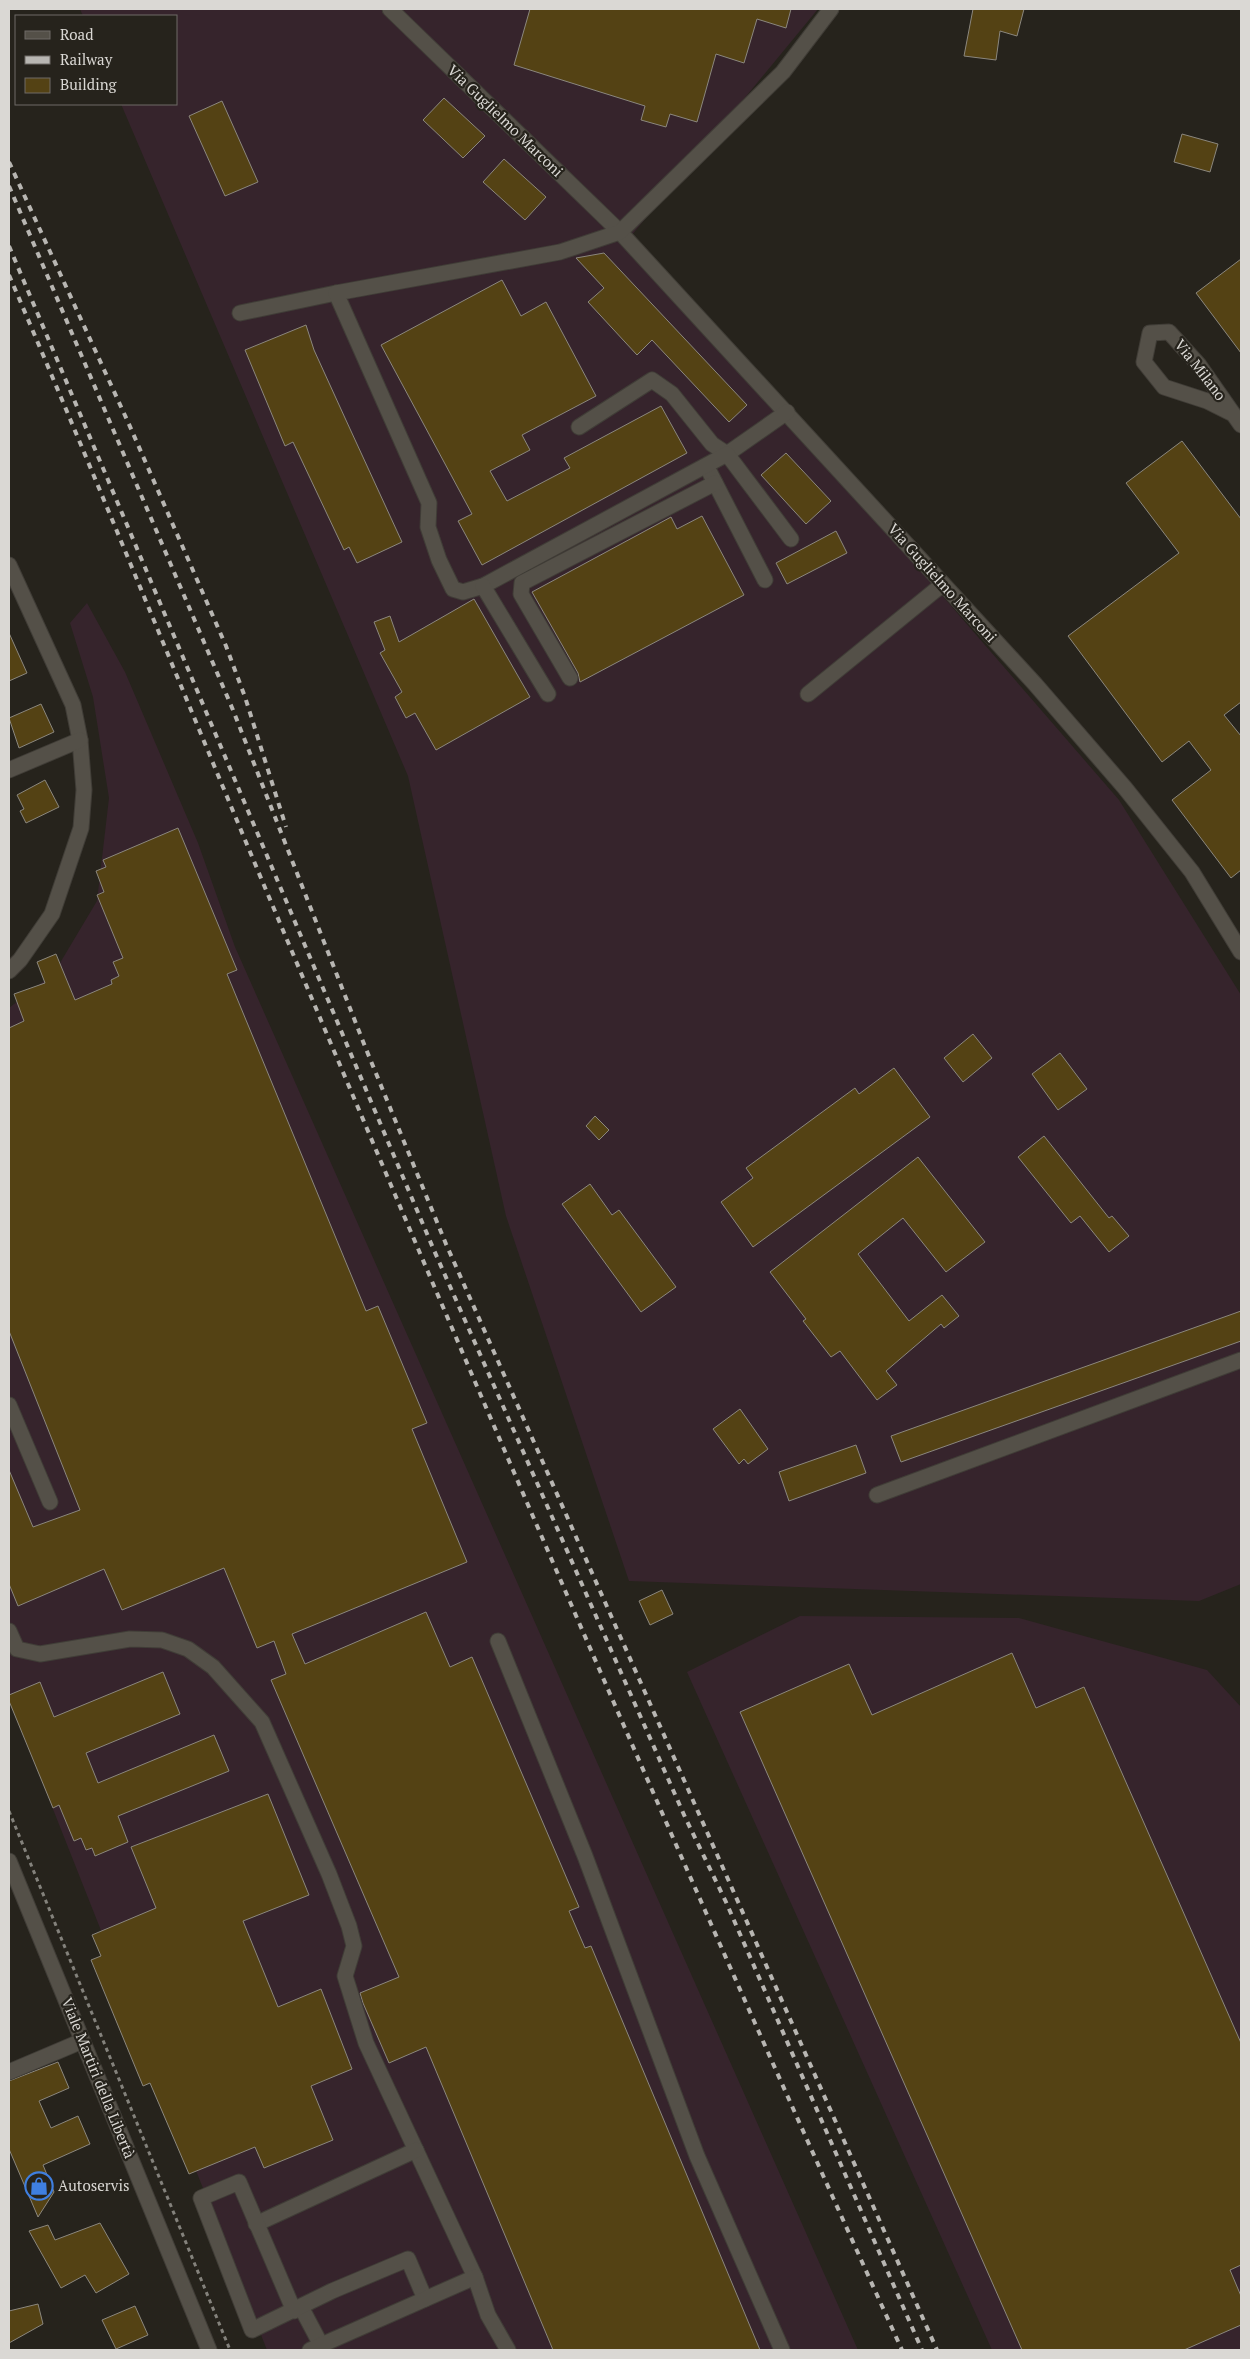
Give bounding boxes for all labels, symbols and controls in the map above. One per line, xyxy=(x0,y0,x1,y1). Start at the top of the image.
legend xyxy=(15,15,178,105)
text: Road xyxy=(60,24,93,44)
text: Railway xyxy=(60,49,113,69)
street label: Via Guglielmo Marconi xyxy=(444,60,568,181)
text: Building xyxy=(60,74,118,94)
street label: Via Milano xyxy=(1170,335,1231,404)
street label: Via Guglielmo Marconi xyxy=(884,519,1002,646)
street label: Viale Martiri della Libertà xyxy=(57,1994,141,2161)
shop icon: Autoservis xyxy=(24,2171,54,2201)
place label: Autoservis xyxy=(58,2175,129,2195)

